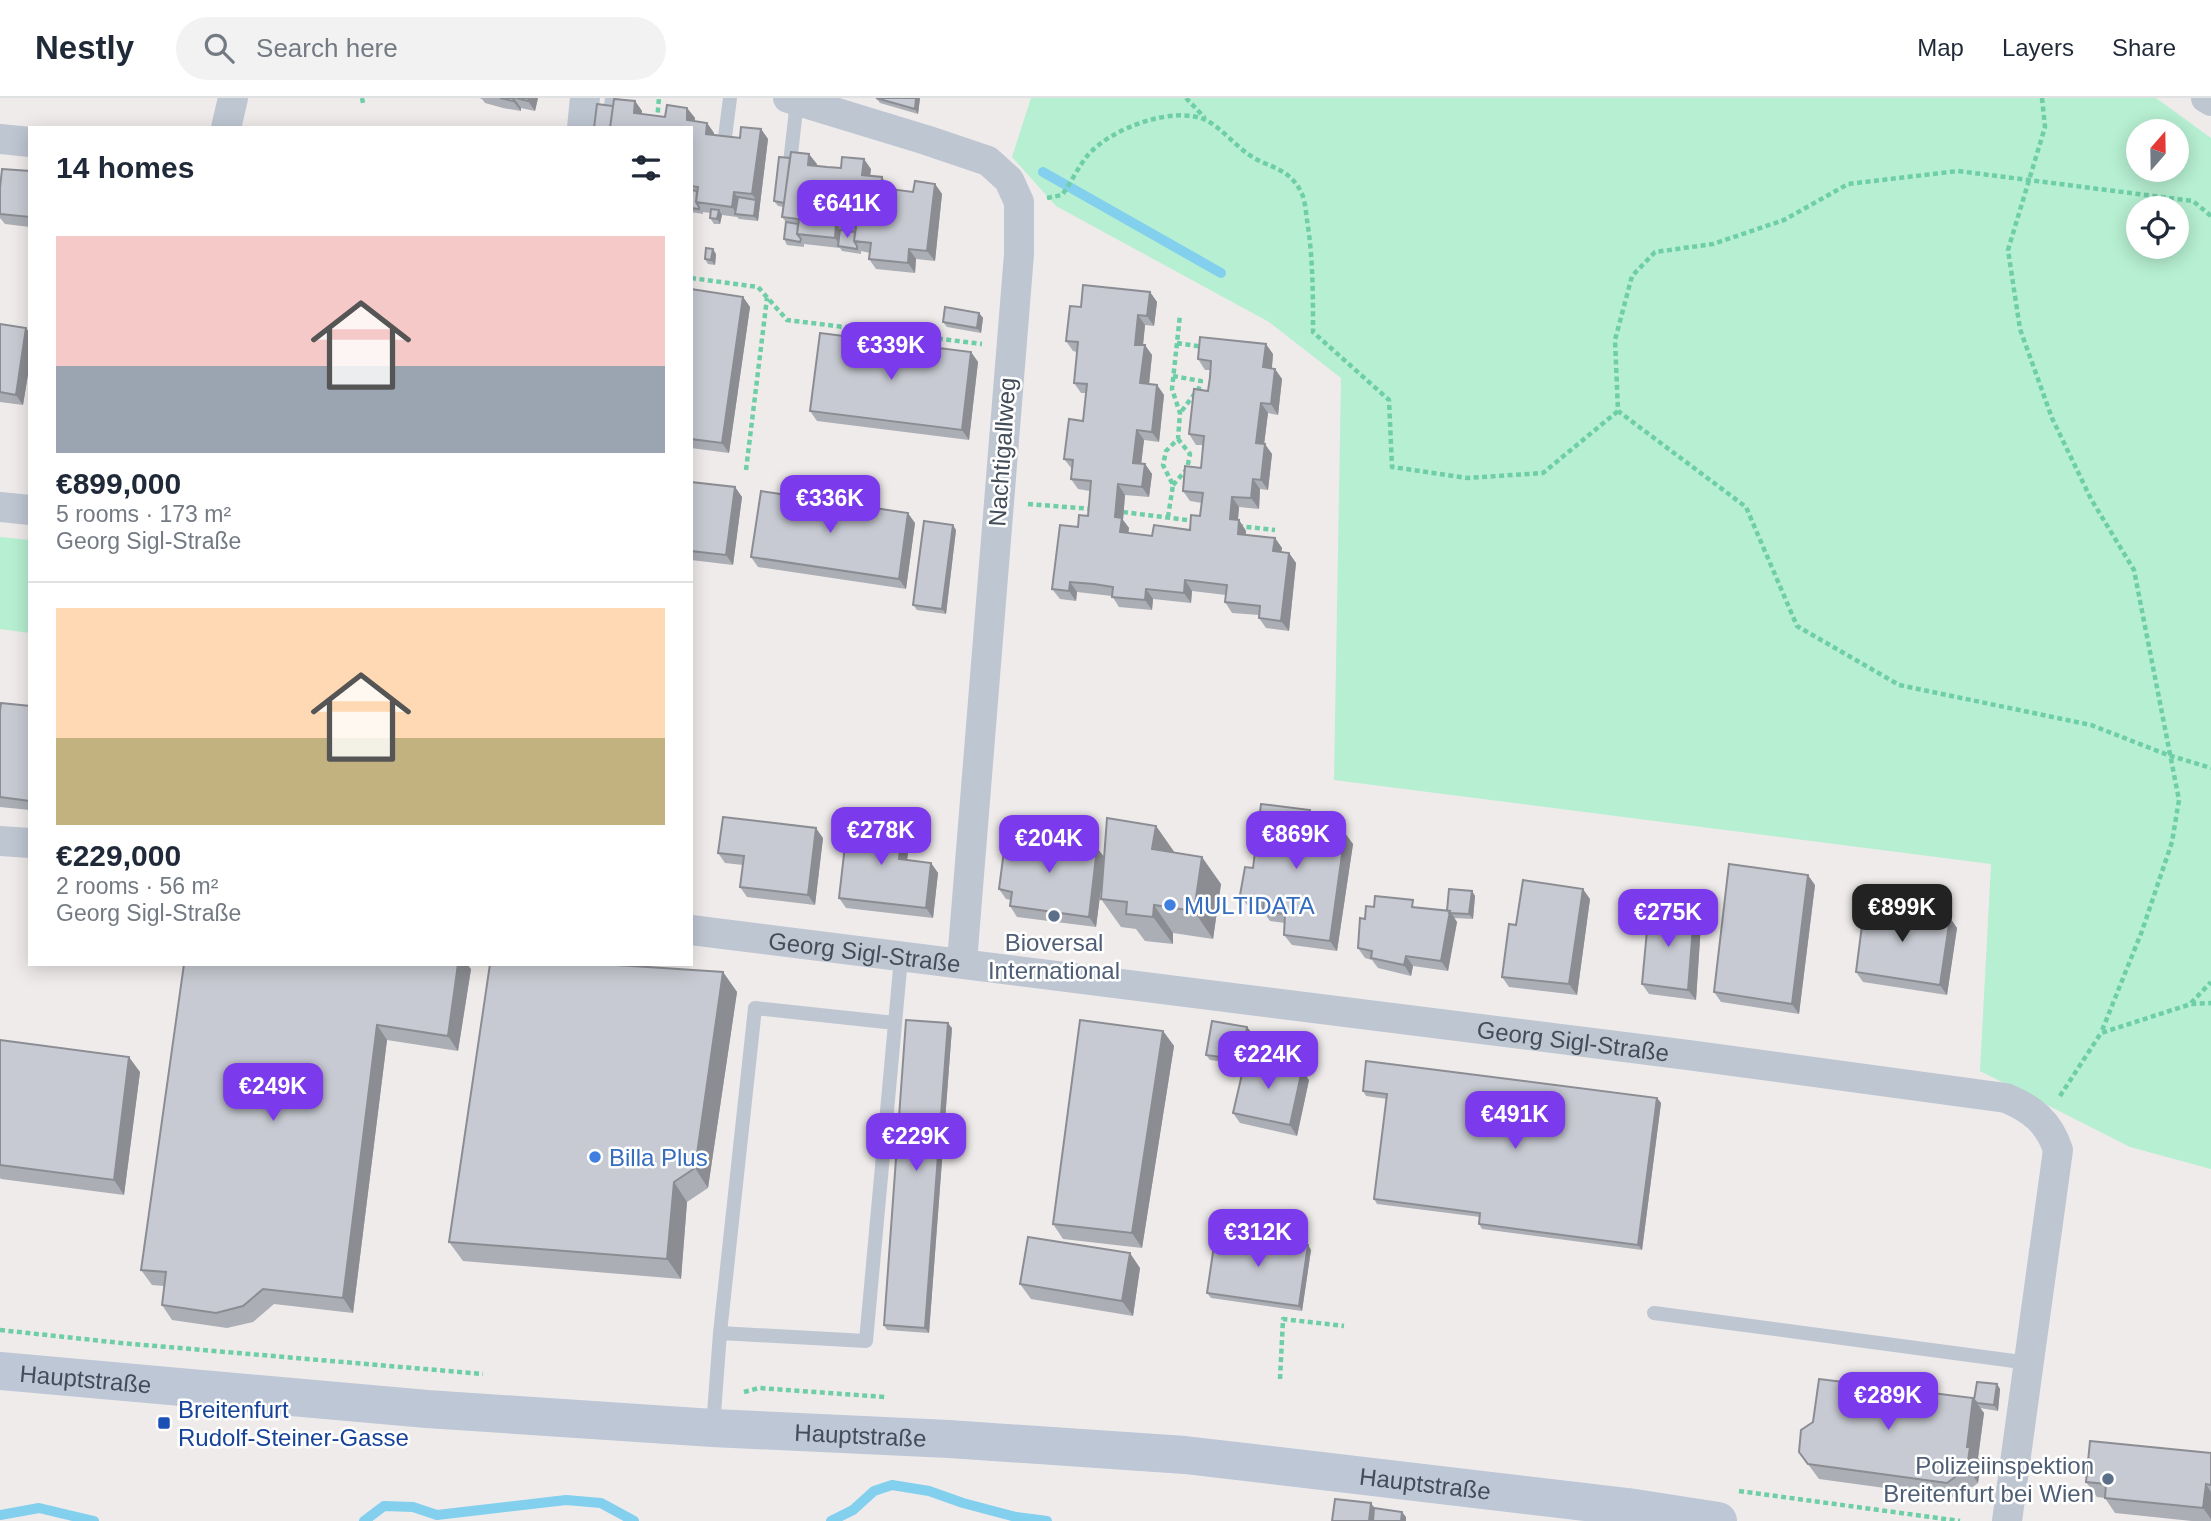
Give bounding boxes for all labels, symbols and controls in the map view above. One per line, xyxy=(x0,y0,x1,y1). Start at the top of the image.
search box xyxy=(176,17,666,80)
text: Nestly xyxy=(35,29,134,66)
icon: search xyxy=(200,29,238,67)
text: Search here xyxy=(256,33,398,63)
text: Map xyxy=(1917,34,1964,61)
text: Layers xyxy=(2002,34,2074,61)
text: Share xyxy=(2112,34,2176,61)
north arrow xyxy=(2126,119,2189,182)
map controls xyxy=(2126,119,2189,259)
icon: filters xyxy=(627,149,665,187)
text: 14 homes xyxy=(56,151,194,184)
pin: €641K xyxy=(798,180,896,240)
text: €641K xyxy=(813,190,881,216)
button: locate xyxy=(2126,196,2189,259)
icon: home xyxy=(298,282,424,408)
pin: €339K xyxy=(842,322,940,382)
text: €339K xyxy=(857,332,925,358)
street label: Nachtigallweg xyxy=(983,377,1021,527)
text: €899,000 xyxy=(56,467,181,500)
pin: €336K xyxy=(781,476,879,535)
text: €336K xyxy=(796,485,864,511)
text: 5 rooms · 173 m² xyxy=(56,501,231,527)
text: Georg Sigl-Straße xyxy=(56,528,241,554)
icon: home xyxy=(298,654,424,780)
pin: €278K xyxy=(832,808,930,867)
pin: €869K xyxy=(1247,812,1345,871)
pin: €204K xyxy=(1000,816,1098,875)
text: €278K xyxy=(847,817,915,843)
text: €869K xyxy=(1262,821,1330,847)
text: €204K xyxy=(1015,825,1083,851)
text: €229,000 xyxy=(56,839,181,872)
text: 2 rooms · 56 m² xyxy=(56,873,218,899)
pin: €899K xyxy=(1853,884,1951,944)
pin: €275K xyxy=(1619,890,1717,949)
place label: MULTIDATA xyxy=(1184,892,1315,919)
text: €899K xyxy=(1868,894,1936,920)
marker: MULTIDATA xyxy=(1162,897,1178,913)
text: €275K xyxy=(1634,899,1702,925)
text: Georg Sigl-Straße xyxy=(56,900,241,926)
marker: Bioversal International xyxy=(1046,908,1062,924)
street label: Georg Sigl-Straße xyxy=(767,926,962,977)
place label: Bioversal International xyxy=(988,929,1120,984)
street label: Georg Sigl-Straße xyxy=(1475,1015,1671,1066)
pin: €224K xyxy=(1219,1032,1317,1091)
text: €224K xyxy=(1234,1041,1302,1067)
pin: €249K xyxy=(224,1063,322,1123)
text: €249K xyxy=(239,1073,307,1099)
pin: €491K xyxy=(1466,1091,1564,1151)
text: €491K xyxy=(1481,1101,1549,1127)
pin: €229K xyxy=(867,1114,965,1173)
text: €229K xyxy=(882,1123,950,1149)
place label: Billa Plus xyxy=(609,1144,708,1171)
marker: Billa Plus xyxy=(587,1149,603,1165)
pin: €312K xyxy=(1209,1210,1307,1269)
text: €312K xyxy=(1224,1219,1292,1245)
street label: Hauptstraße xyxy=(19,1359,153,1398)
pin: €289K xyxy=(1839,1372,1937,1432)
text: €289K xyxy=(1854,1382,1922,1408)
place label: Breitenfurt Rudolf-Steiner-Gasse xyxy=(178,1396,409,1451)
marker: Breitenfurt Rudolf-Steiner-Gasse xyxy=(156,1415,172,1431)
street label: Hauptstraße xyxy=(794,1418,927,1451)
place label: Polizeiinspektion Breitenfurt bei Wien xyxy=(1883,1452,2094,1507)
street label: Hauptstraße xyxy=(1358,1462,1492,1504)
marker: Polizeiinspektion Breitenfurt bei Wien xyxy=(2100,1471,2116,1487)

